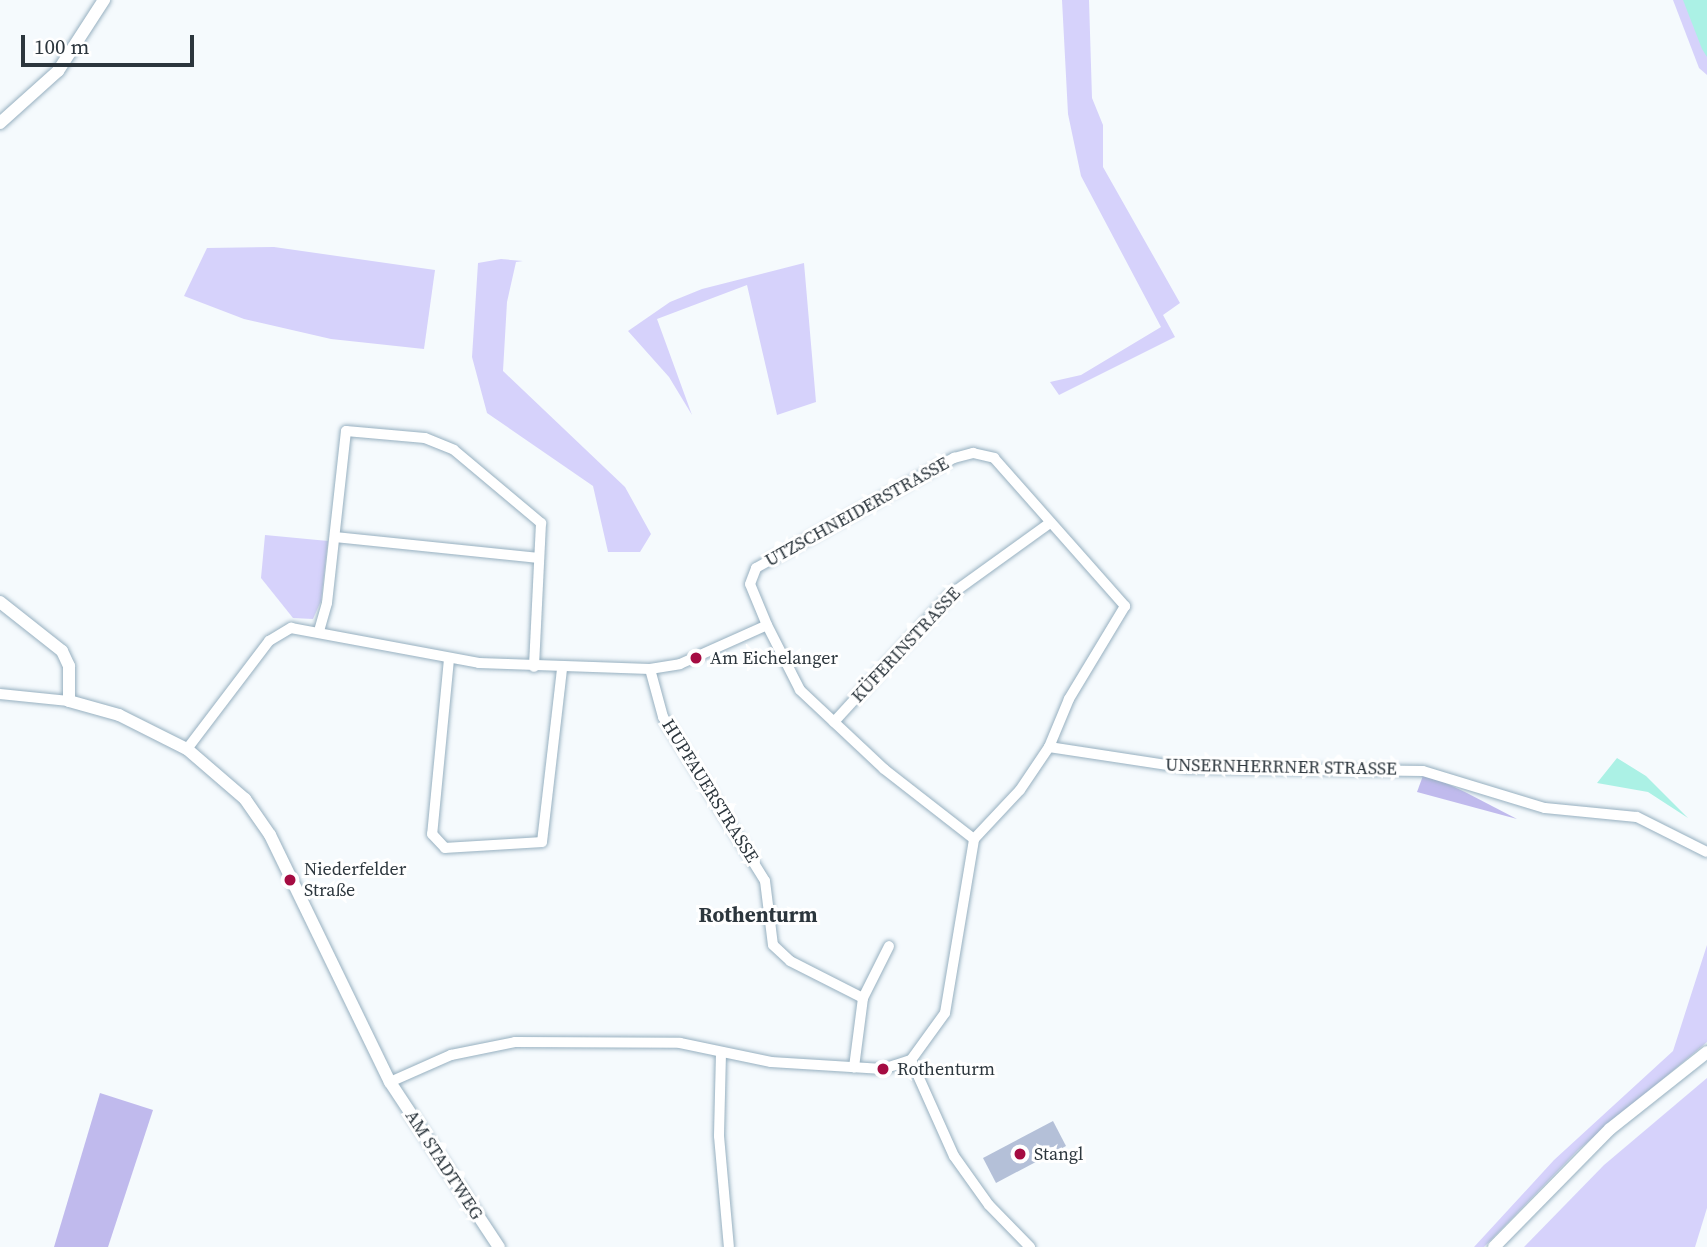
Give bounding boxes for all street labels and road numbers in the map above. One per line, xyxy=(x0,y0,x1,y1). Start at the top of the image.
street label: UTZSCHNEIDERSTRASSE xyxy=(761,452,953,572)
street label: KÜFERINSTRASSE xyxy=(847,583,965,707)
street label: HUPFAUERSTRASSE xyxy=(657,715,763,867)
street label: UNSERNHERRNER STRASSE xyxy=(1165,754,1397,780)
street label: AM STADTWEG xyxy=(401,1106,487,1224)

